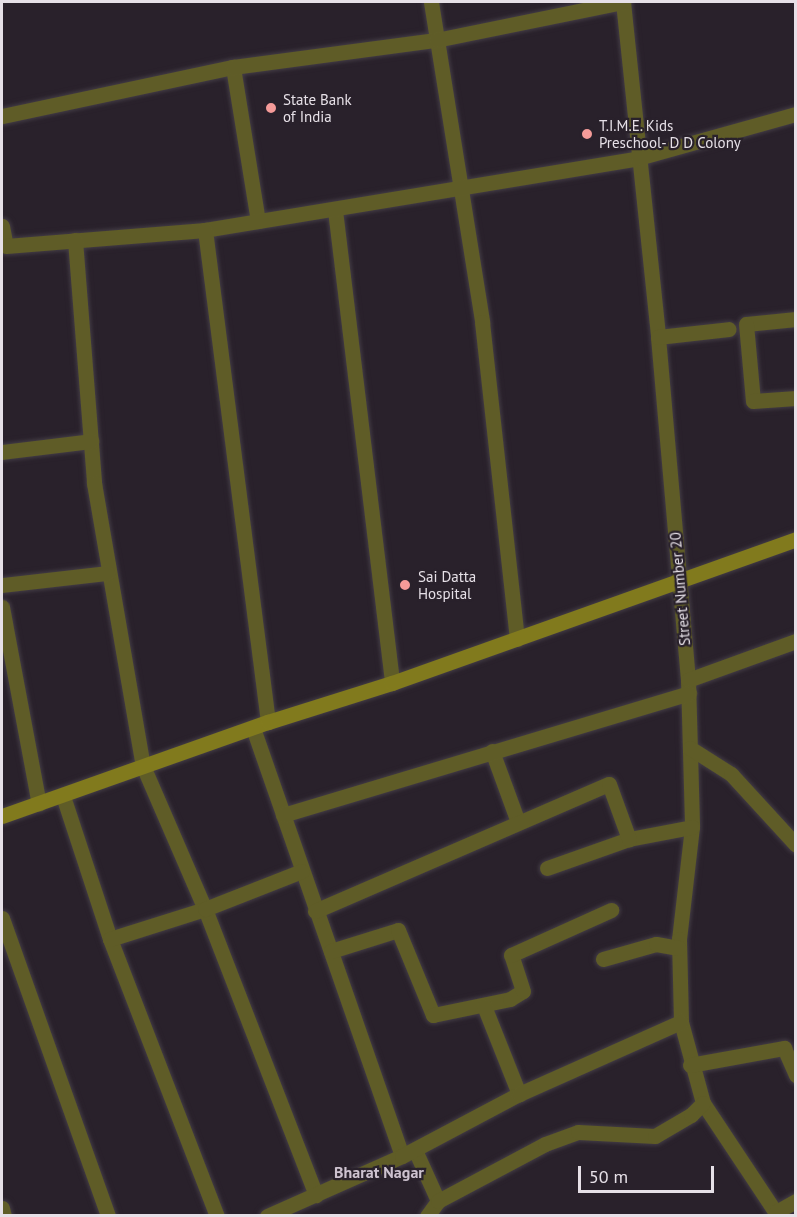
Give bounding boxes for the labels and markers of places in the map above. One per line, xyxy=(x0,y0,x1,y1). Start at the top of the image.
place label: State Bank of India xyxy=(283,90,352,125)
marker: State Bank of India xyxy=(264,101,278,115)
place label: T.I.M.E. Kids Preschool- D D Colony xyxy=(599,116,742,151)
marker: T.I.M.E. Kids Preschool- D D Colony xyxy=(580,127,594,141)
place label: Sai Datta Hospital xyxy=(418,567,476,602)
marker: Sai Datta Hospital xyxy=(396,576,414,594)

